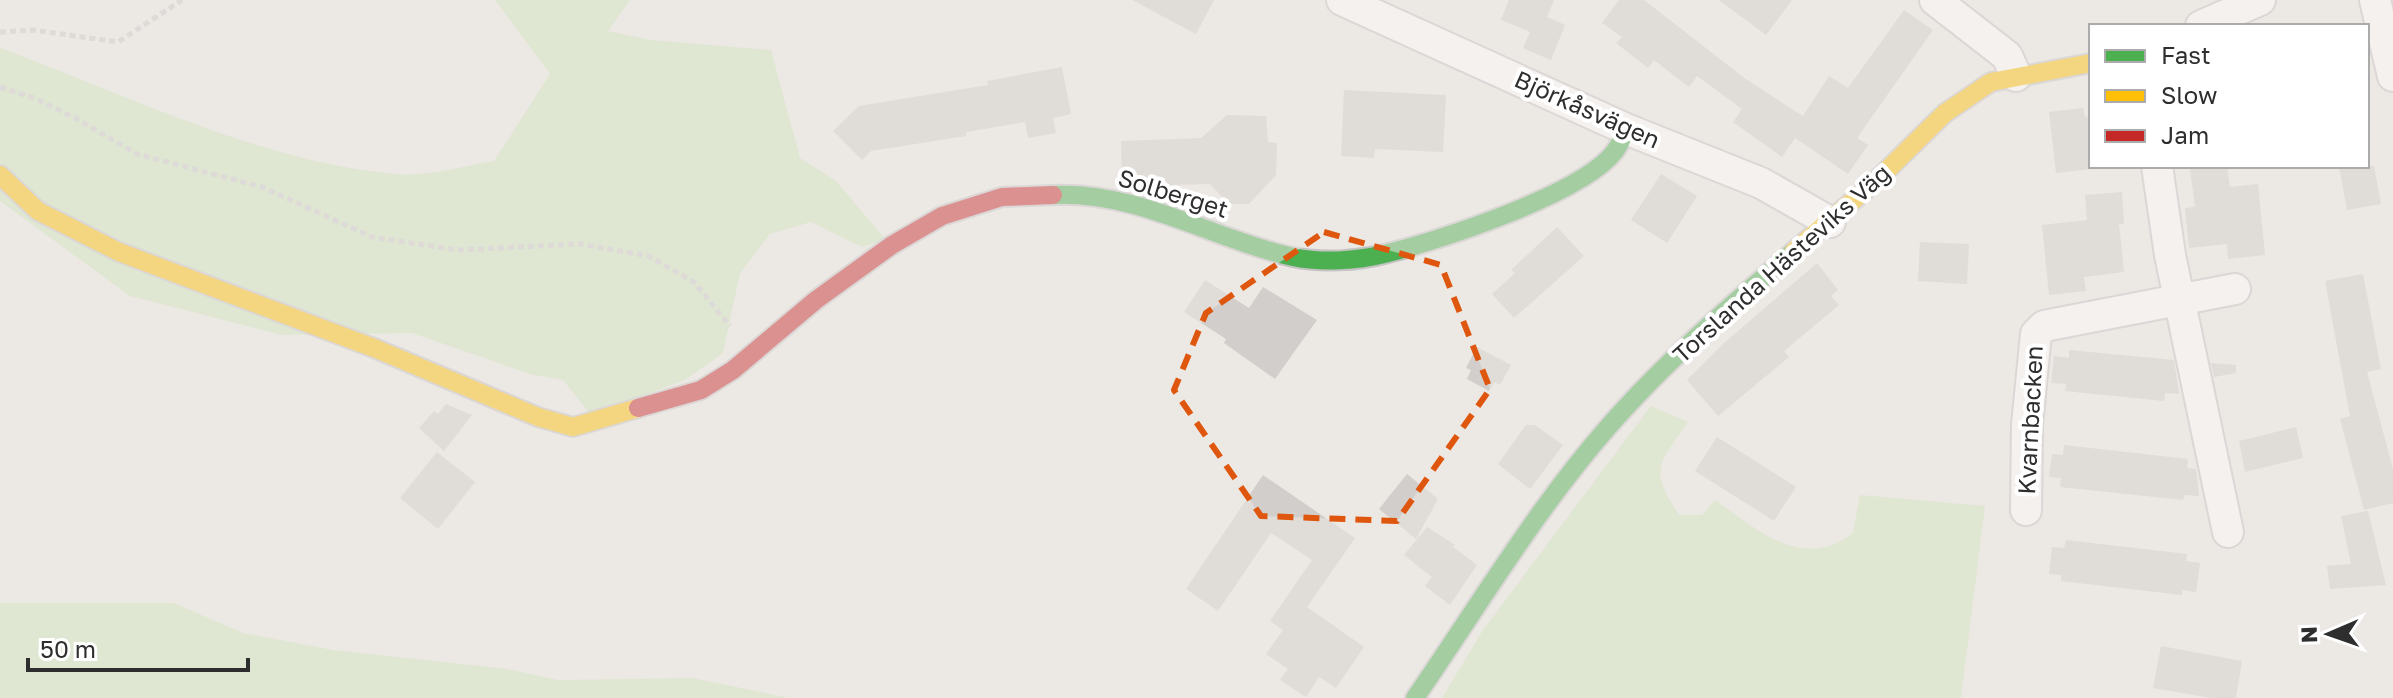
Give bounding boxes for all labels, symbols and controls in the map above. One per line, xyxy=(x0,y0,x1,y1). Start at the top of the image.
legend xyxy=(2089,24,2369,168)
text: Fast xyxy=(2161,40,2211,69)
street label: Björkåsvägen xyxy=(1511,64,1665,154)
text: Slow xyxy=(2161,80,2217,109)
text: Jam xyxy=(2161,120,2209,149)
street label: Torslanda Hästeviks Väg xyxy=(1666,158,1896,368)
street label: Solberget xyxy=(1115,162,1232,223)
street label: Kvarnbacken xyxy=(2011,345,2048,495)
north arrow xyxy=(2289,594,2369,674)
scale bar xyxy=(28,622,248,672)
text: N xyxy=(2295,626,2322,644)
text: 50 m xyxy=(40,634,96,663)

